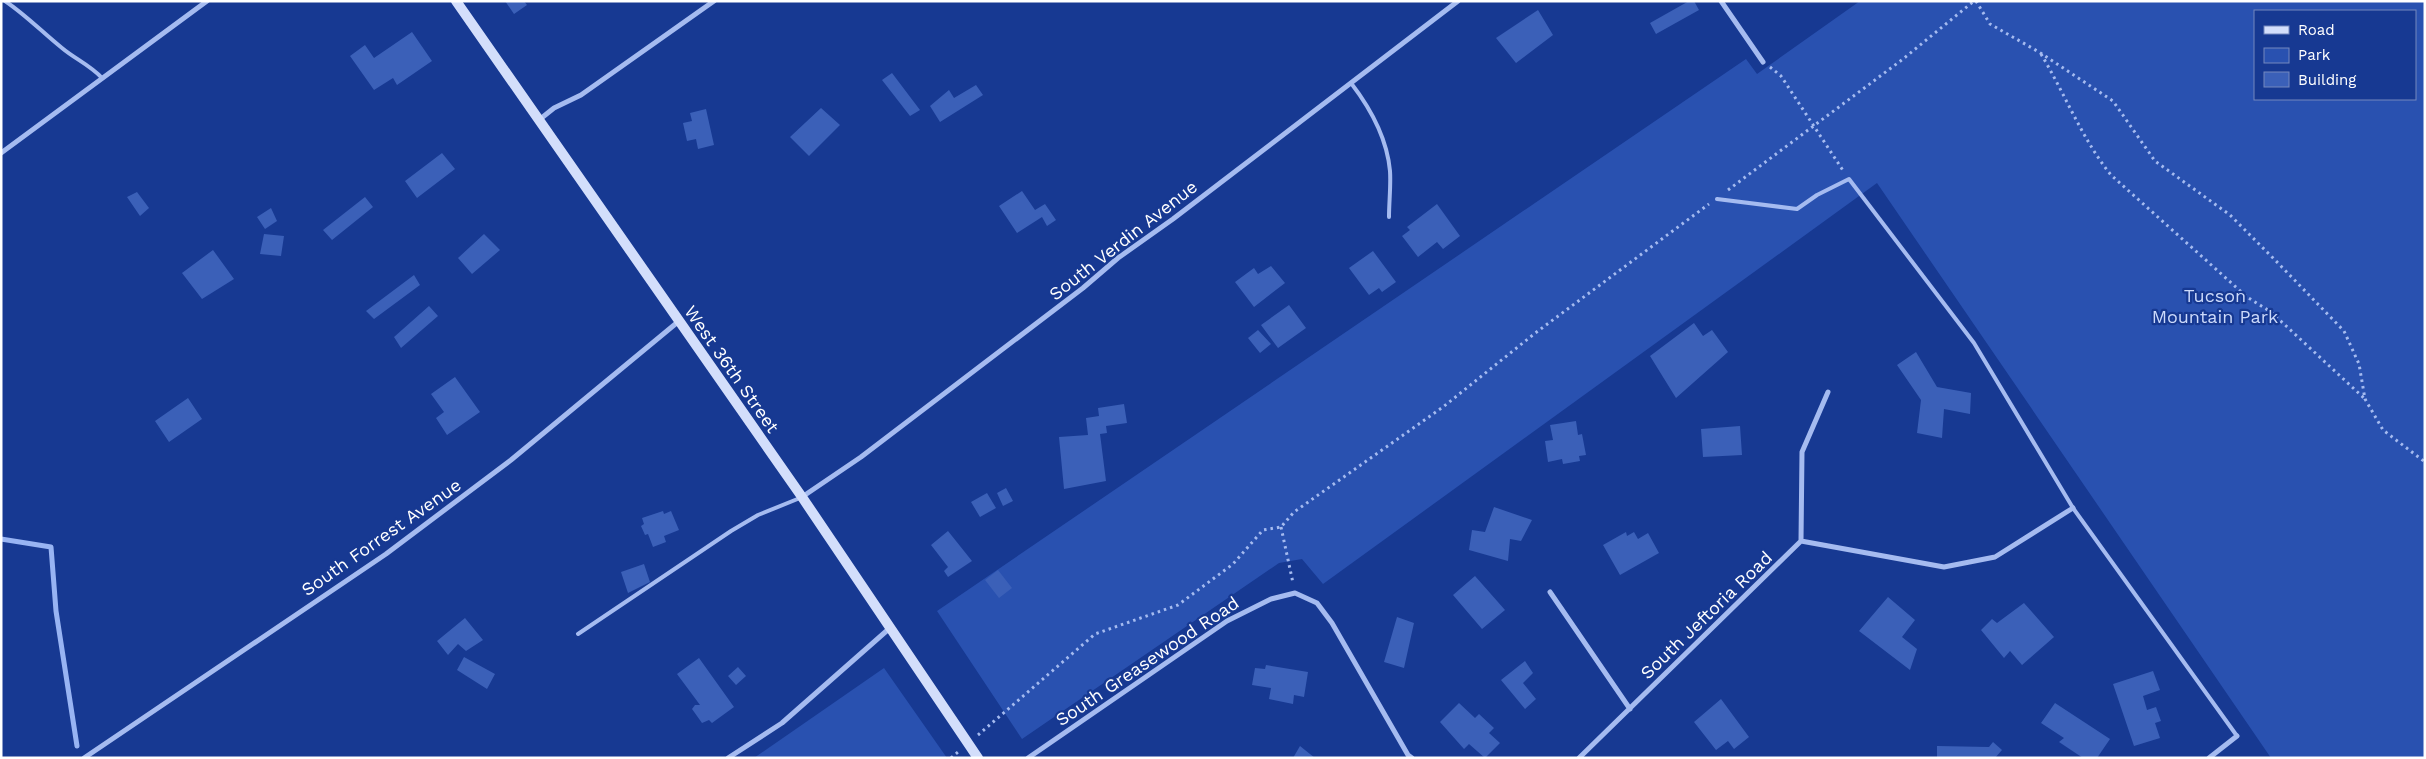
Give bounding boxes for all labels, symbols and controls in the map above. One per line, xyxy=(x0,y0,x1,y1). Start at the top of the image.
legend xyxy=(2254,10,2416,100)
text: Road xyxy=(2298,21,2335,39)
text: Park xyxy=(2298,46,2331,64)
text: Building xyxy=(2298,71,2356,89)
street label: South Verdin Avenue xyxy=(1045,176,1201,304)
park label: Tucson Mountain Park xyxy=(2152,285,2278,327)
street label: West 36th Street xyxy=(680,301,784,437)
street label: South Forrest Avenue xyxy=(297,474,465,600)
street label: South Jeftoria Road xyxy=(1636,547,1776,683)
street label: South Greasewood Road xyxy=(1051,592,1243,730)

